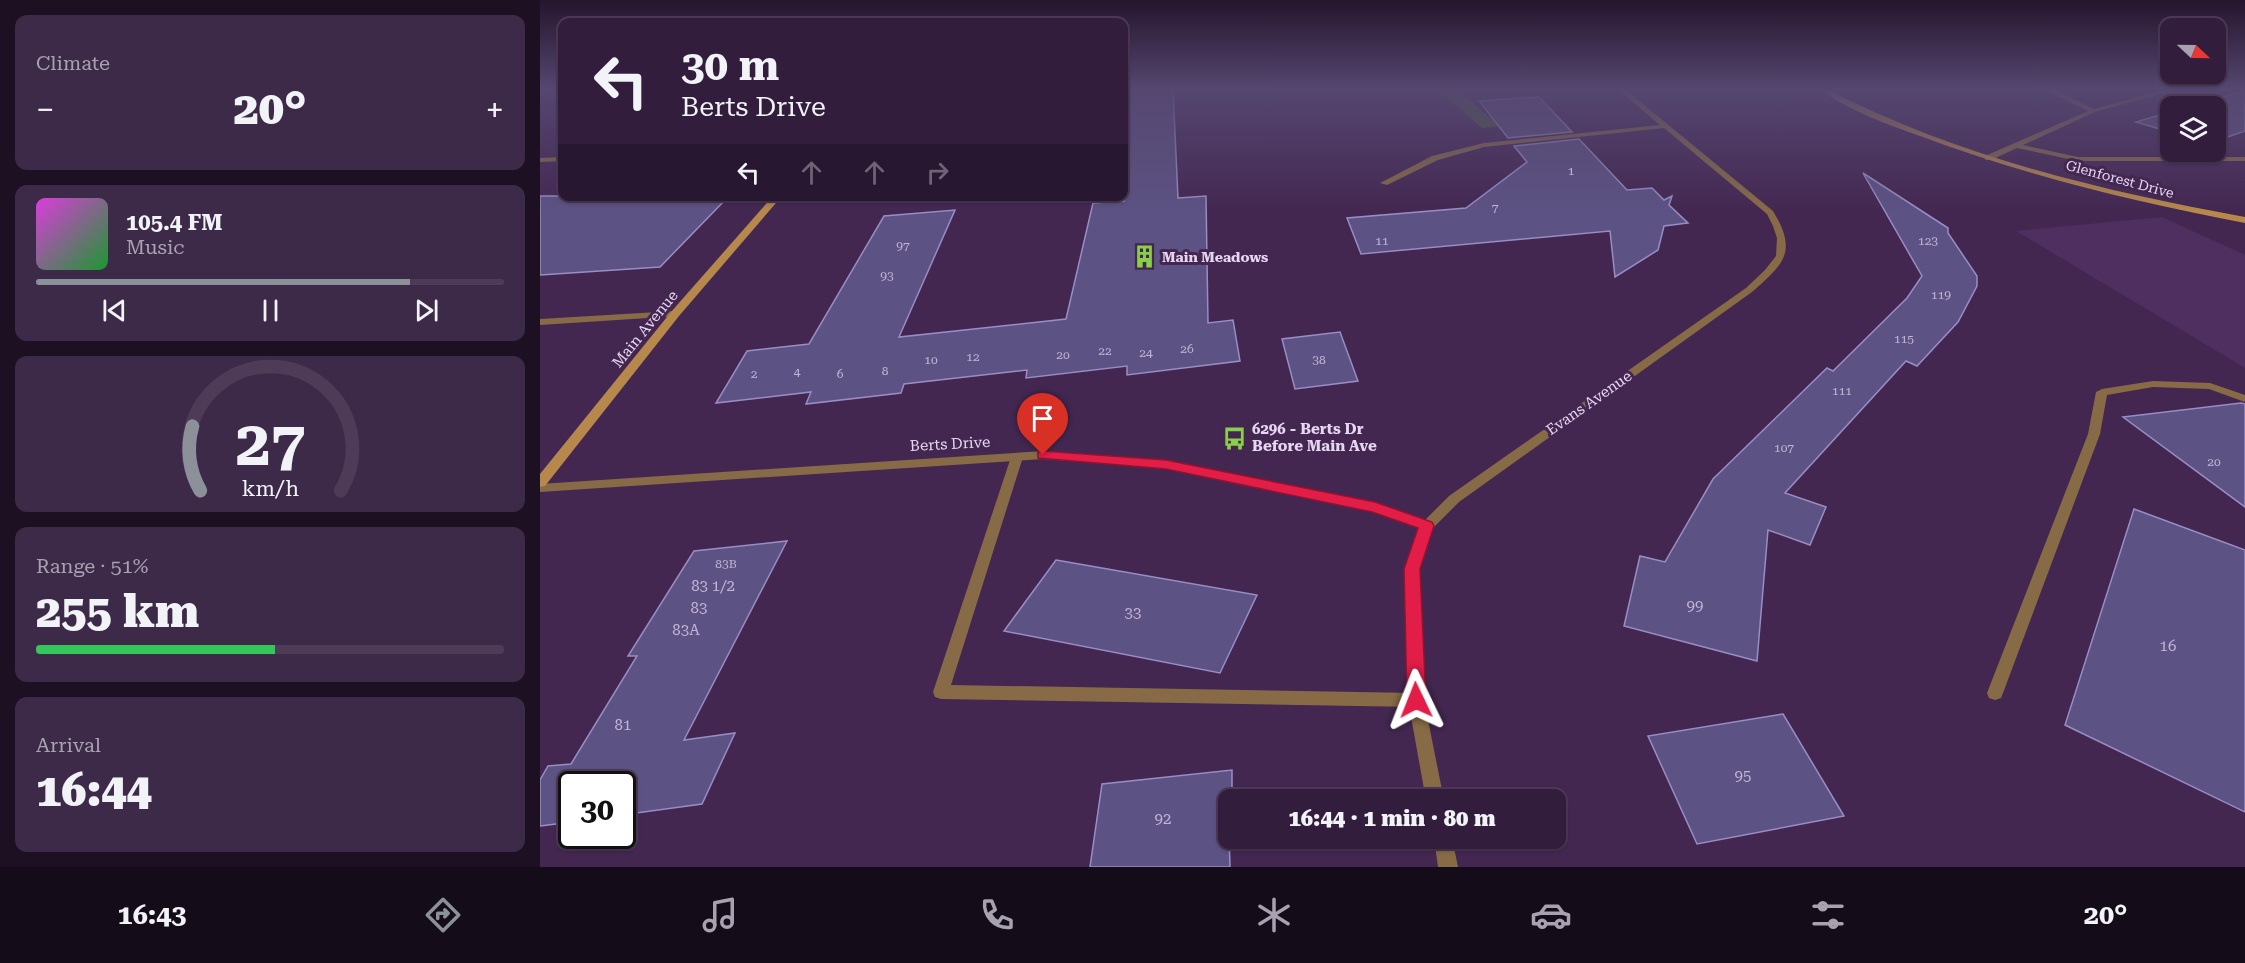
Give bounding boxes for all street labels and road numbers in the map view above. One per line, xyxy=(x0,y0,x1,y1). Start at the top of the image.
street label: Glenforest Drive xyxy=(2064,157,2176,201)
street label: Main Avenue xyxy=(608,287,682,371)
street label: Evans Avenue xyxy=(1543,367,1635,439)
street label: Berts Drive xyxy=(909,433,991,455)

